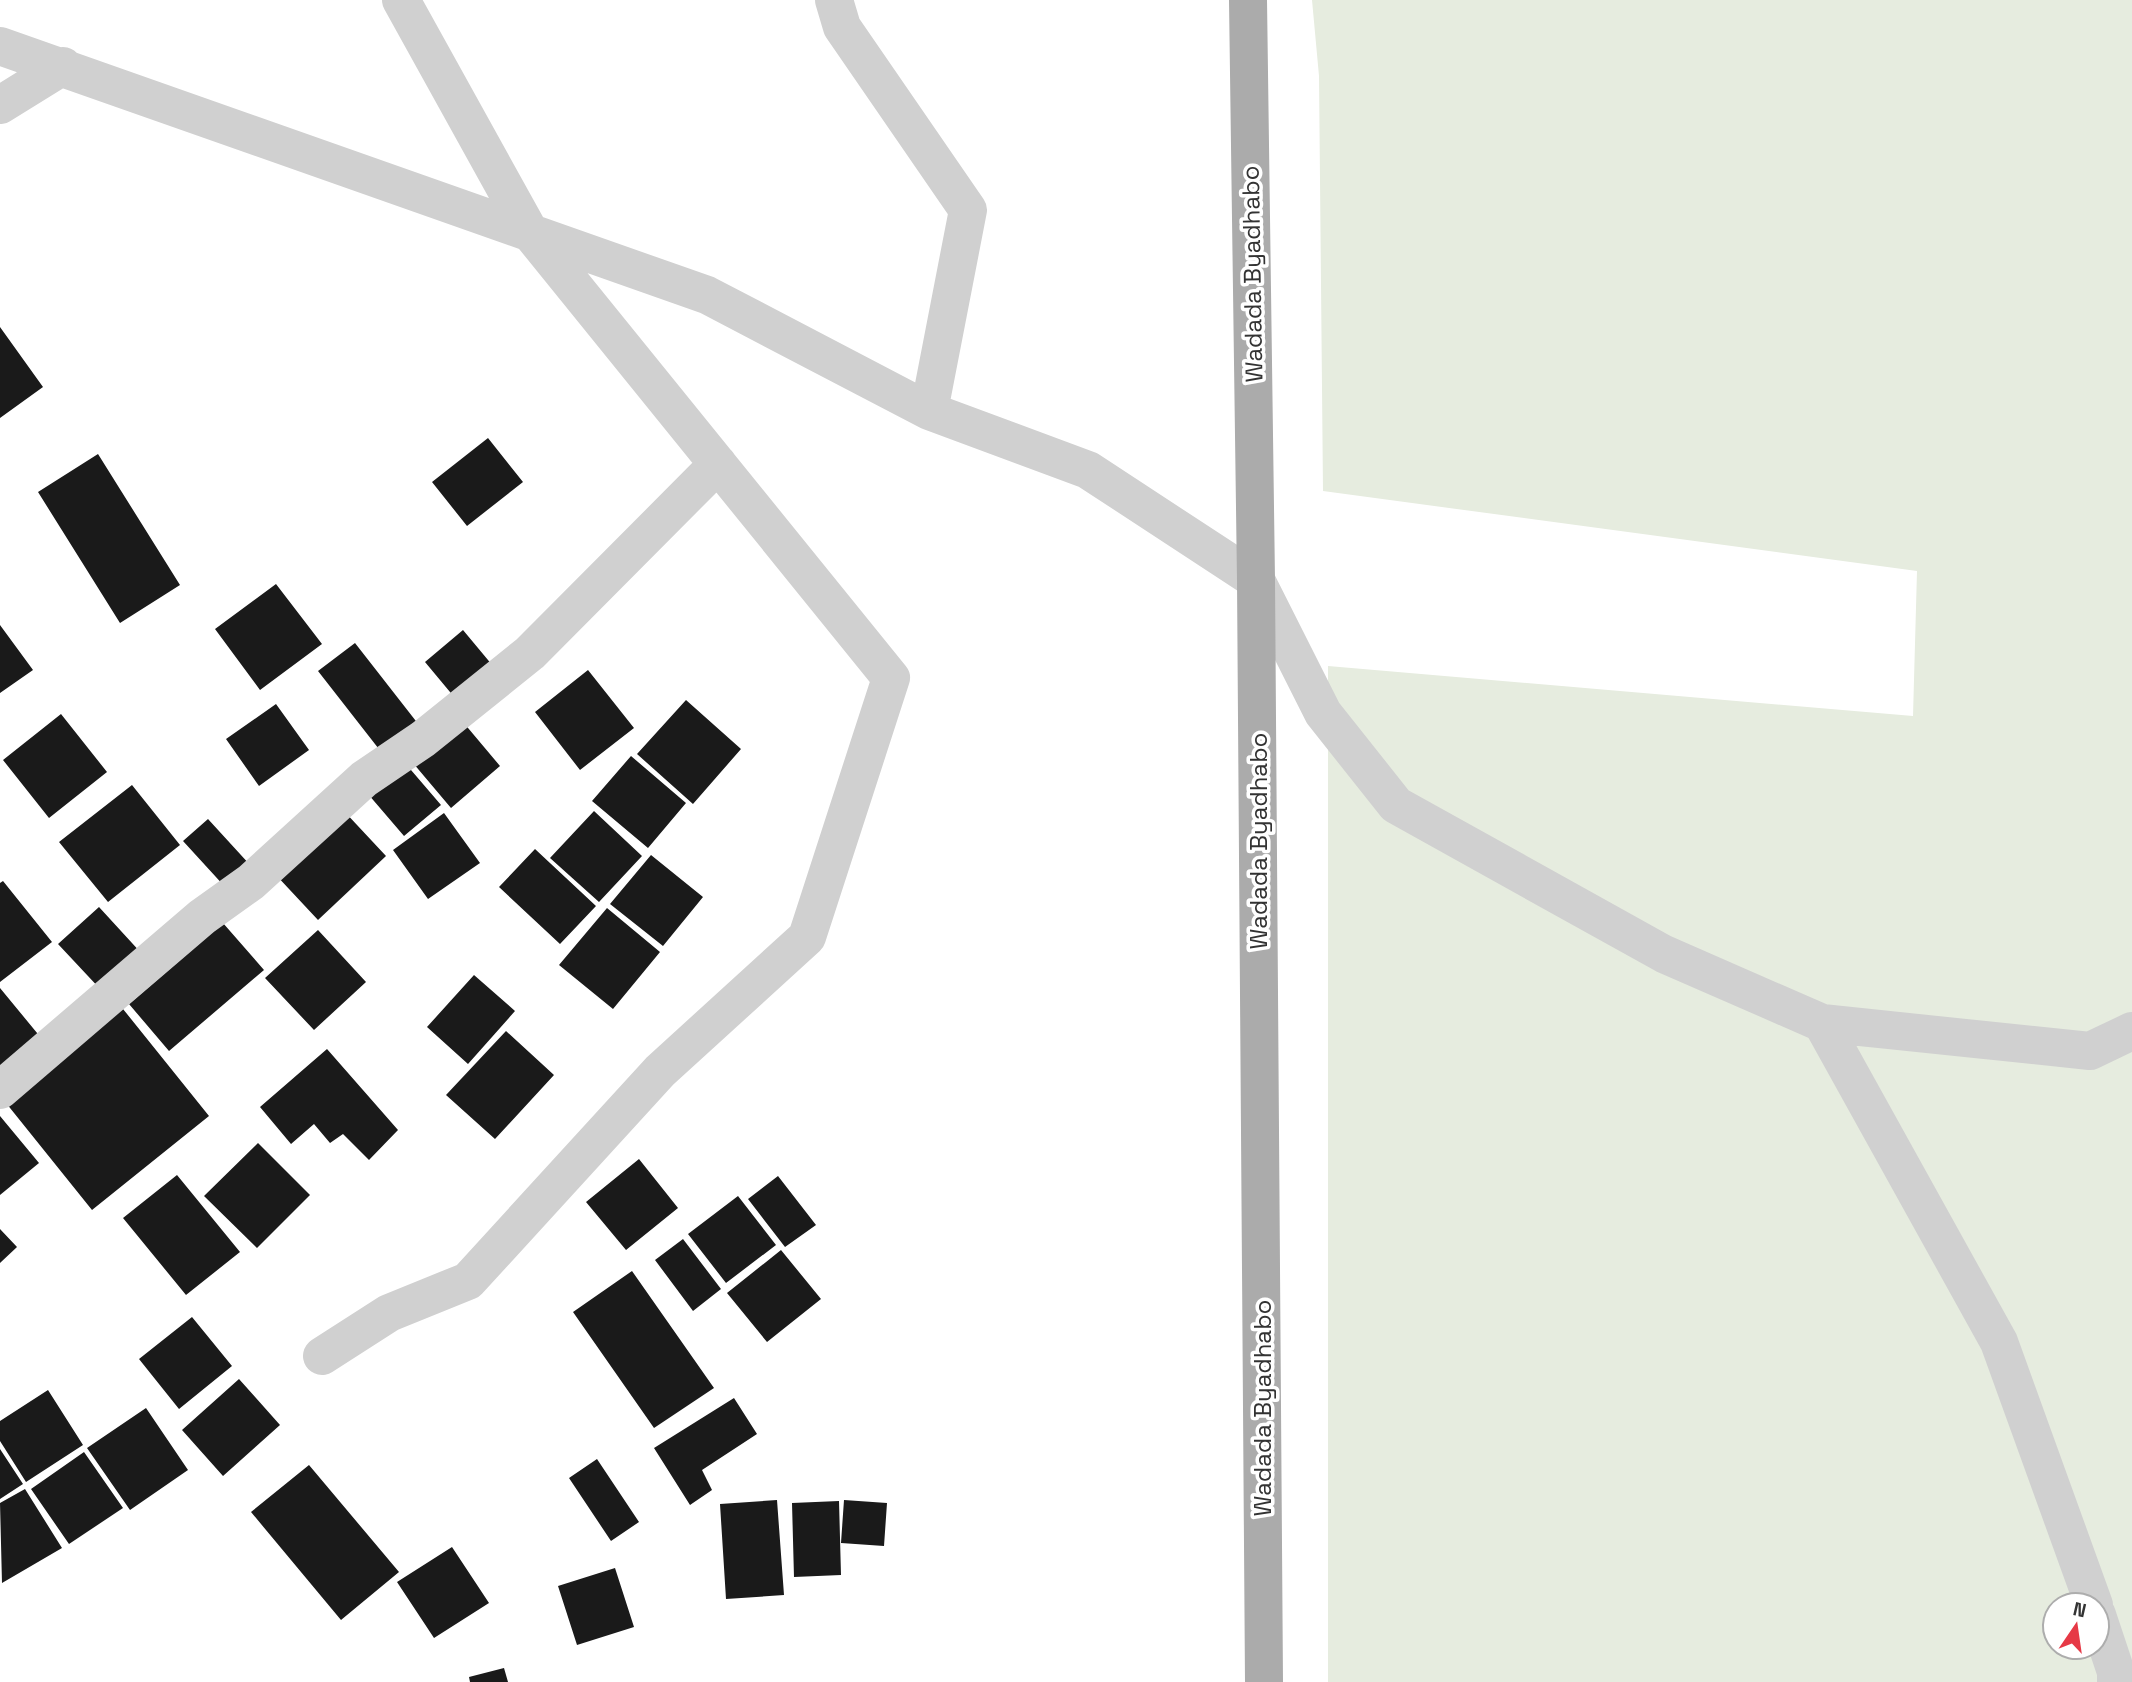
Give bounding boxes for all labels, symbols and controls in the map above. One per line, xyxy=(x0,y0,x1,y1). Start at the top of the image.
street label: Wadada Byadhabo xyxy=(1235,165,1269,383)
street label: Wadada Byadhabo xyxy=(1243,733,1274,949)
street label: Wadada Byadhabo xyxy=(1247,1300,1278,1516)
north arrow xyxy=(2041,1591,2111,1661)
text: N xyxy=(2071,1596,2089,1624)

